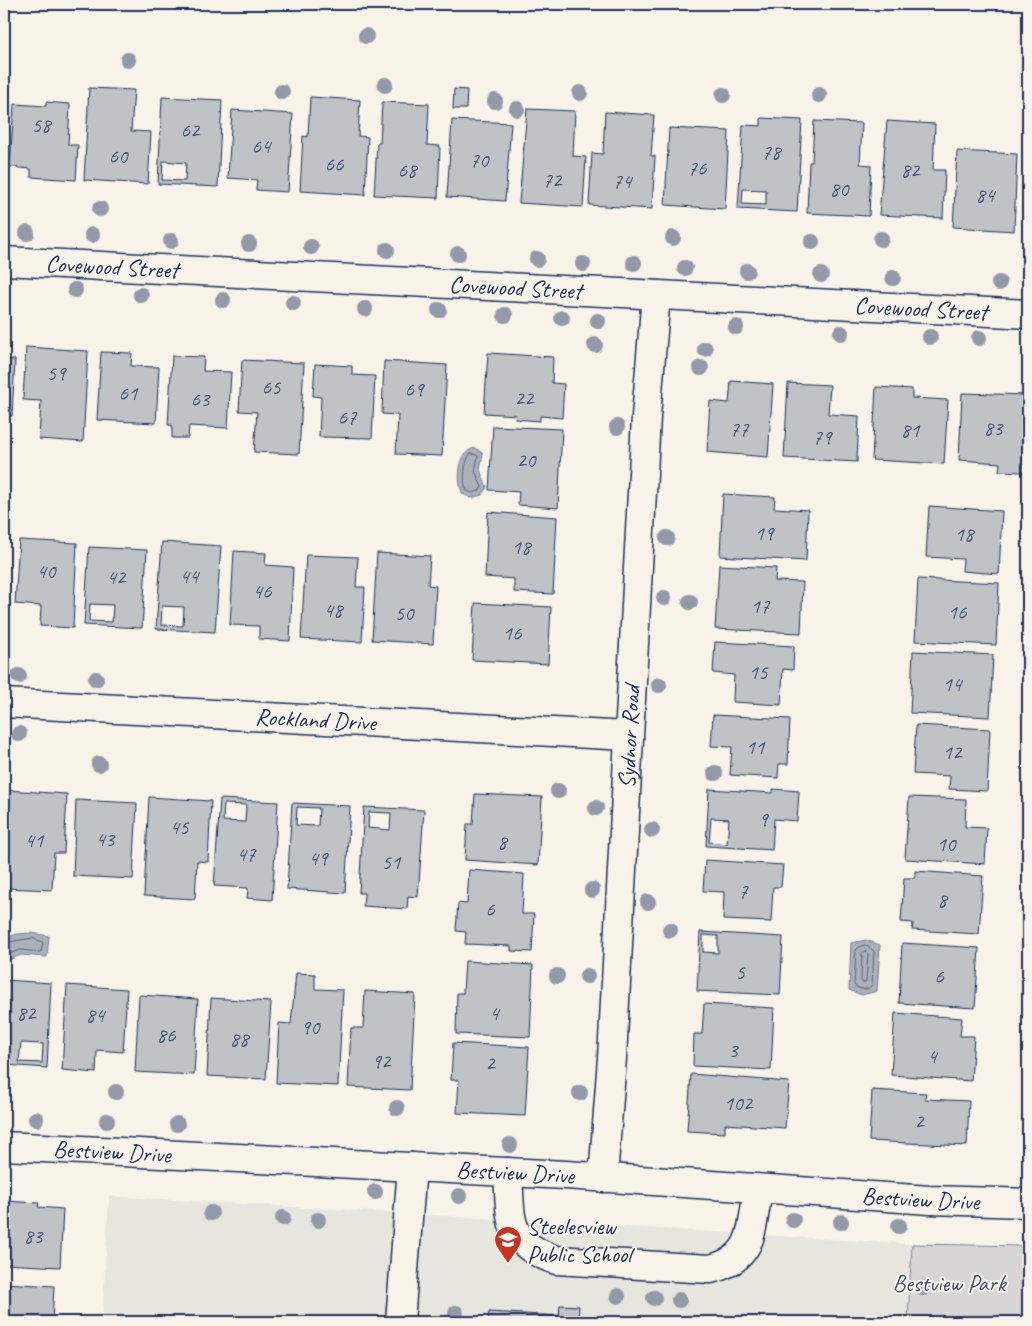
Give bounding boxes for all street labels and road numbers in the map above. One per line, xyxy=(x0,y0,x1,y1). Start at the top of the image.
street label: Covewood Street xyxy=(45,248,182,285)
street label: Covewood Street xyxy=(448,269,585,306)
street label: Covewood Street xyxy=(854,290,991,327)
street label: Sydnor Road xyxy=(611,681,647,789)
street label: Rockland Drive xyxy=(254,701,379,738)
street label: Bestview Drive xyxy=(52,1134,174,1170)
street label: Bestview Drive xyxy=(456,1154,577,1191)
street label: Bestview Drive xyxy=(861,1180,982,1217)

